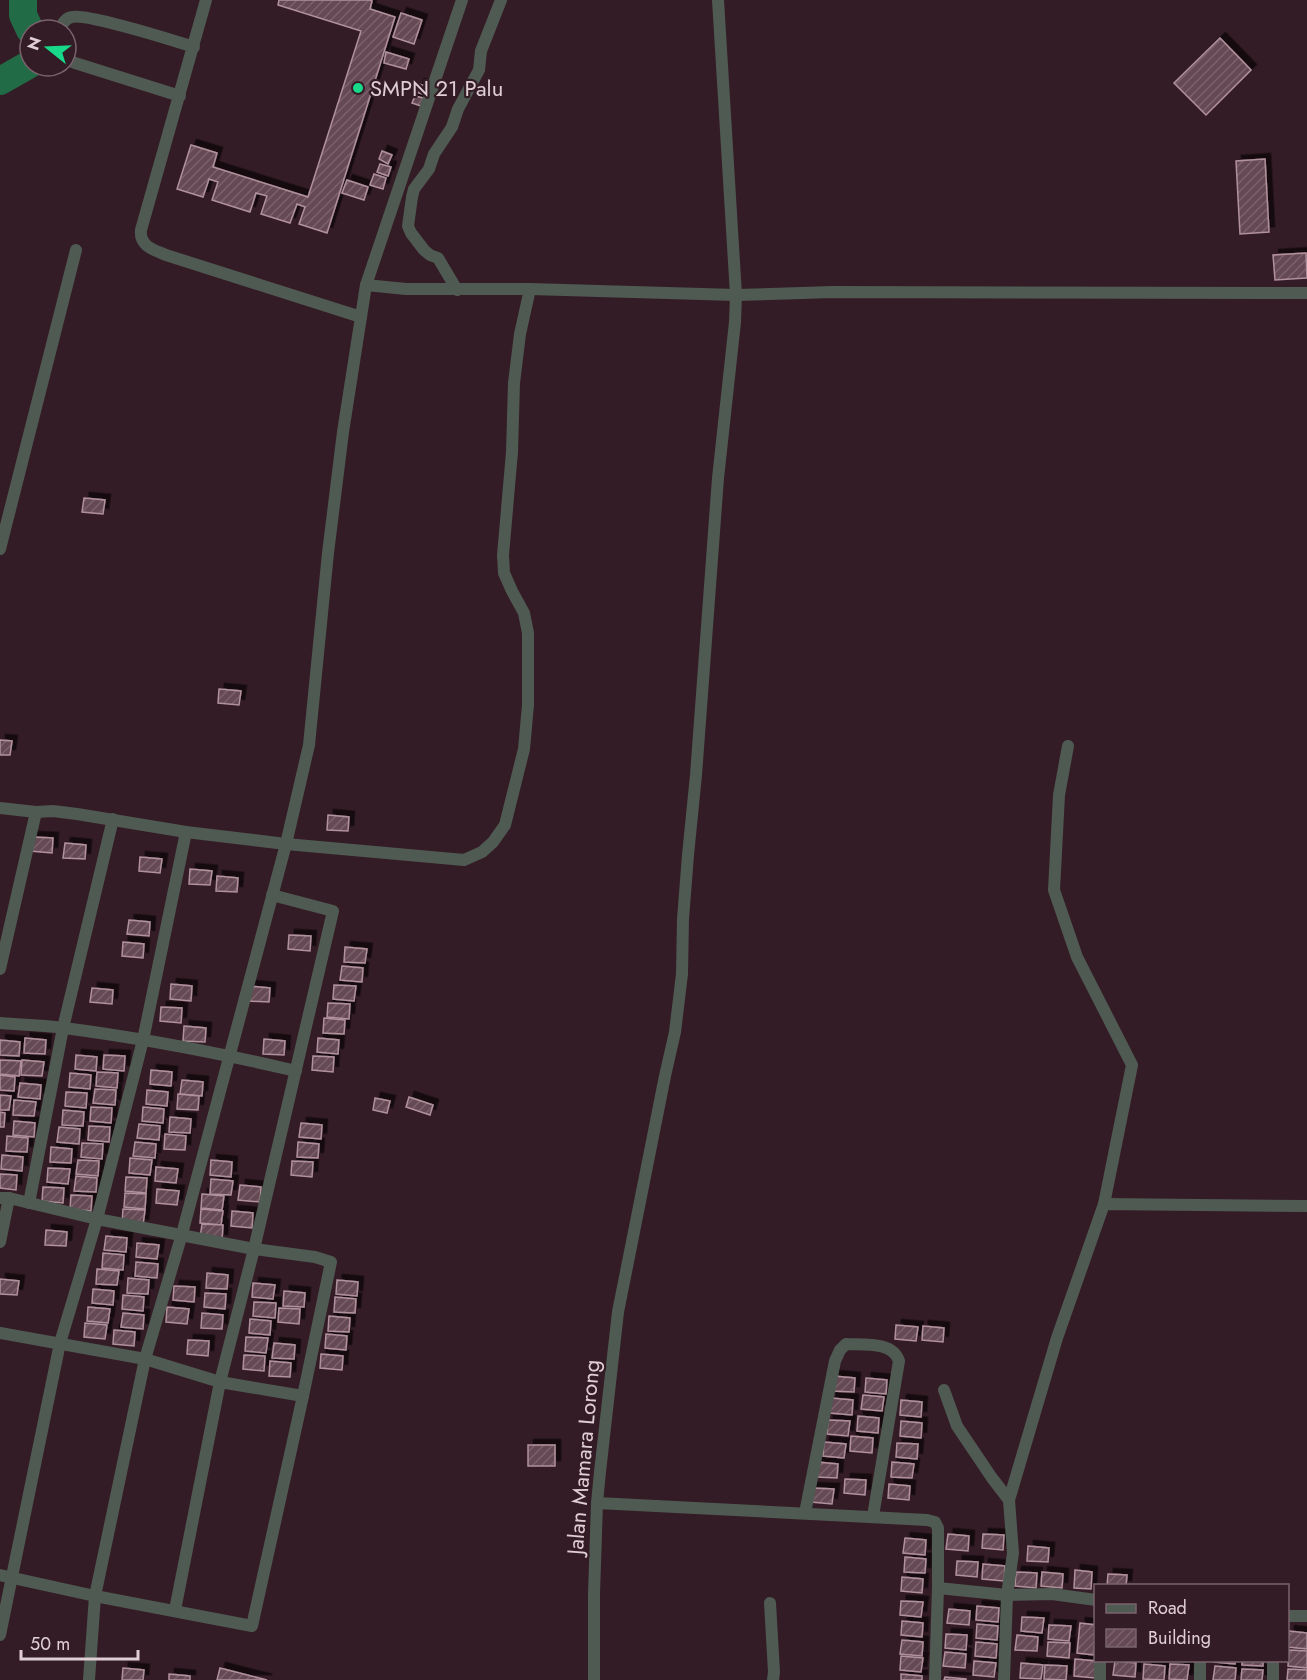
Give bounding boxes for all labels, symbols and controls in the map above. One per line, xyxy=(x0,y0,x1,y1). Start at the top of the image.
north arrow xyxy=(18,18,78,78)
text: N xyxy=(21,34,47,53)
place label: SMPN 21 Palu xyxy=(370,72,503,104)
marker: SMPN 21 Palu xyxy=(351,81,365,95)
street label: Jalan Mamara Lorong xyxy=(558,1358,607,1559)
legend xyxy=(1094,1584,1289,1662)
text: Road xyxy=(1148,1595,1187,1621)
scale bar xyxy=(21,1623,138,1661)
text: Building xyxy=(1148,1625,1211,1651)
text: 50 m xyxy=(30,1631,70,1657)

